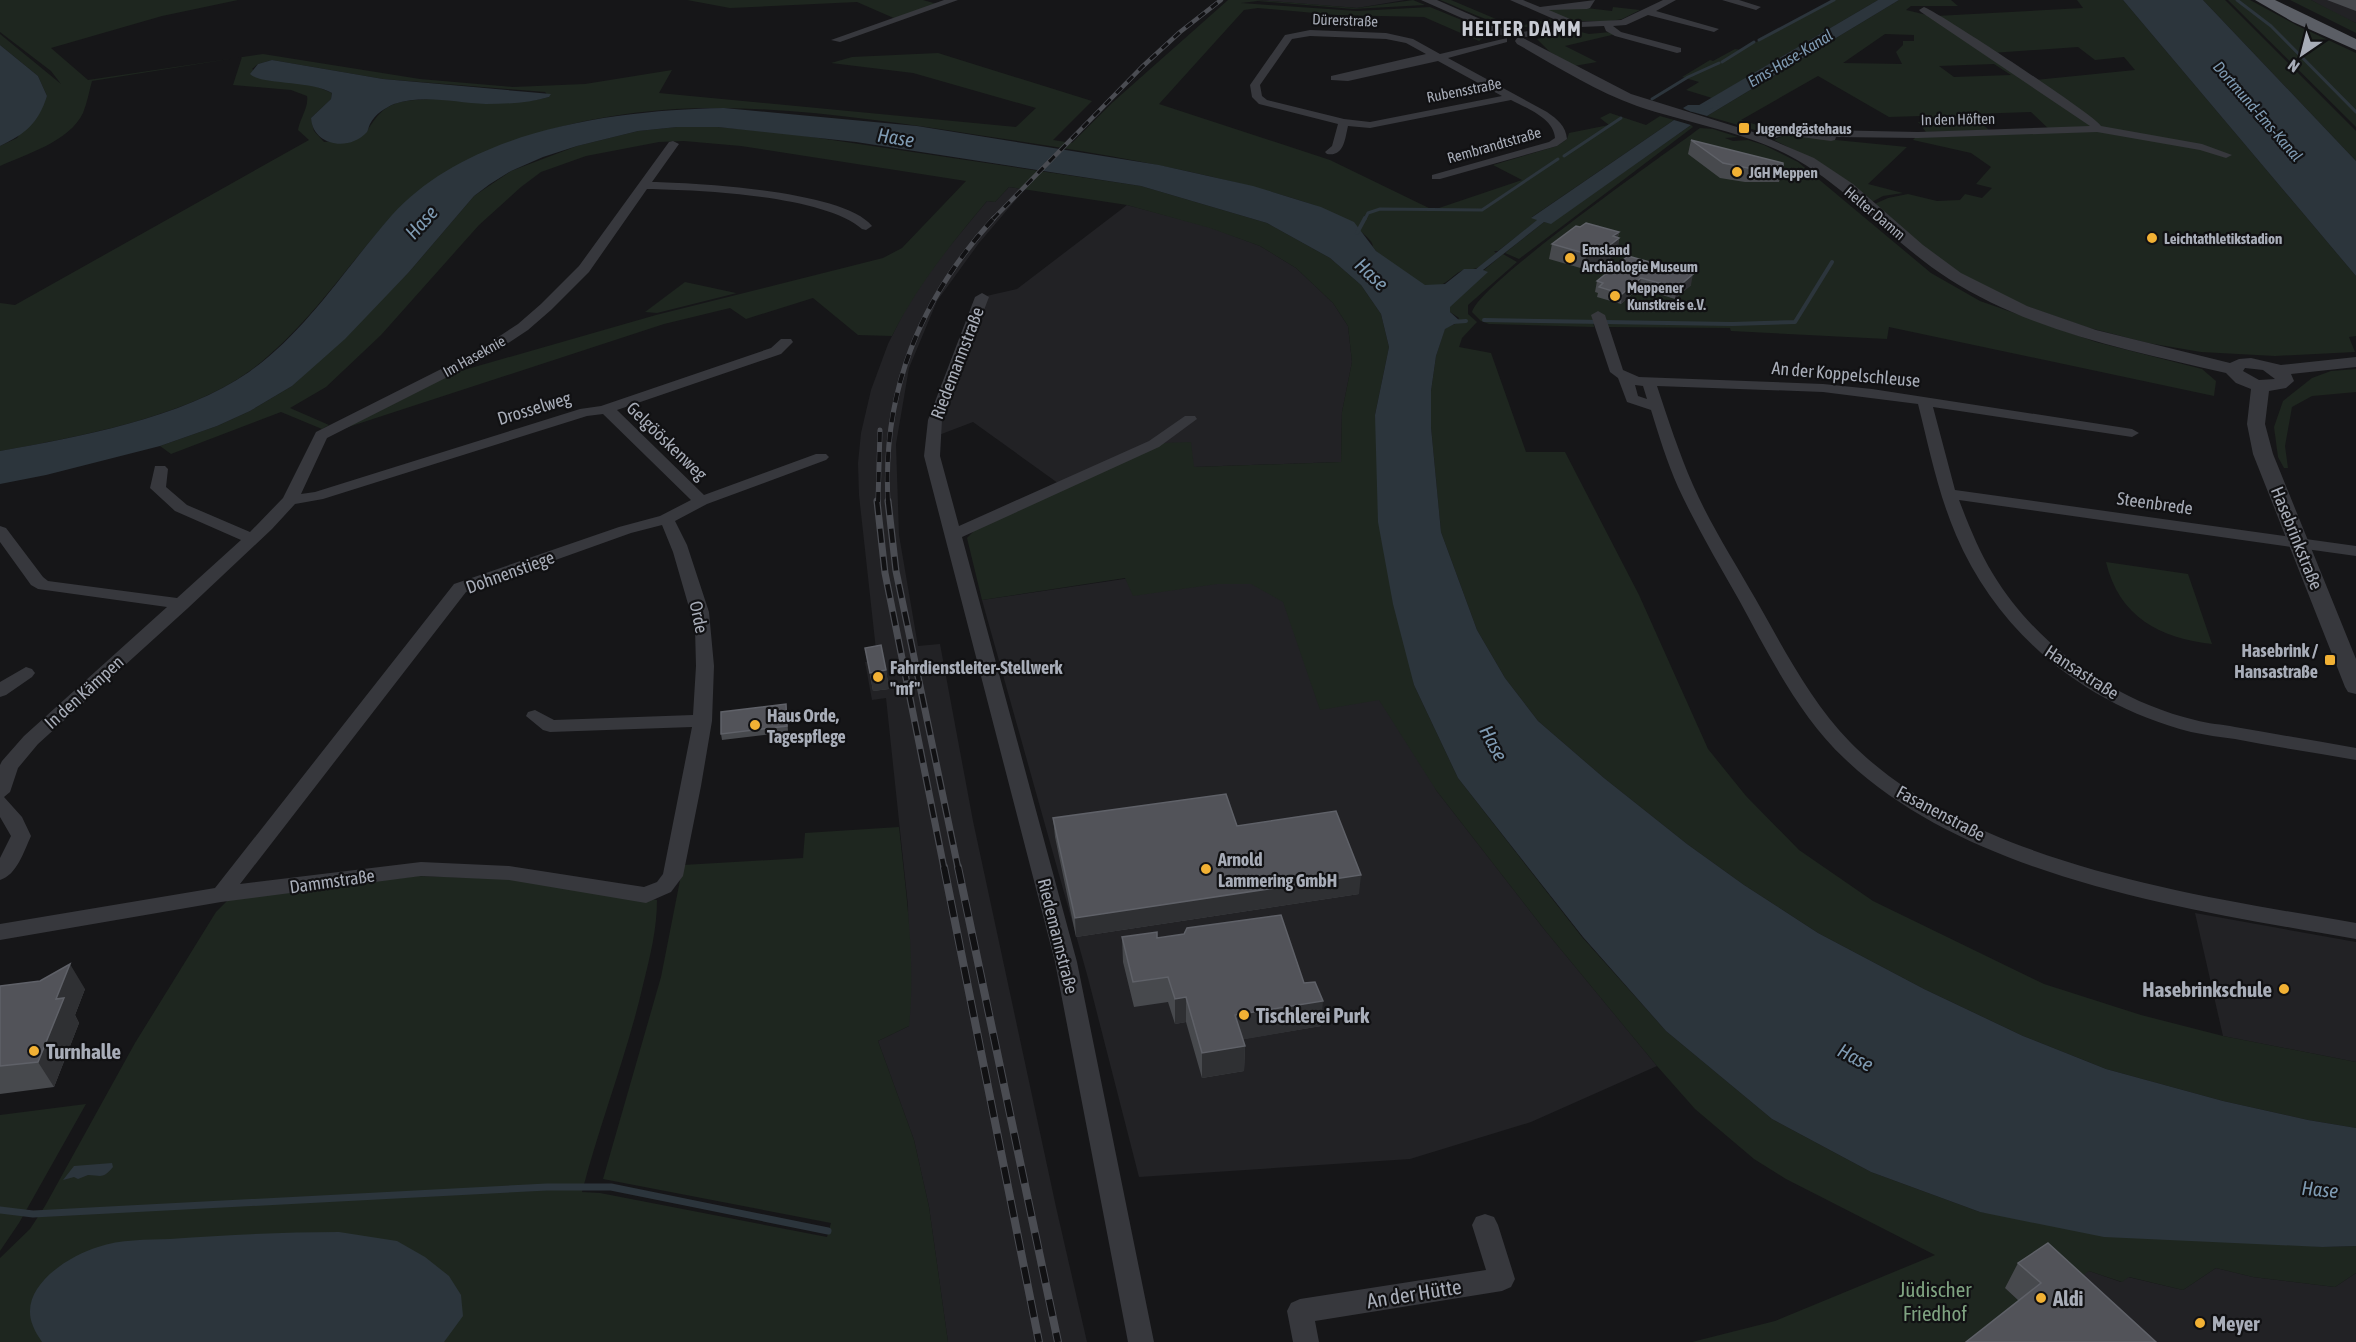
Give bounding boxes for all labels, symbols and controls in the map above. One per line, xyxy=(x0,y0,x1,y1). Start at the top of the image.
street label: Dürerstraße xyxy=(1312,10,1378,30)
district label: HELTER DAMM xyxy=(1462,17,1582,40)
north arrow xyxy=(2272,24,2332,84)
water label: Ems-Hase-Kanal xyxy=(1744,26,1836,90)
text: N xyxy=(2284,56,2302,76)
water label: Dortmund-Ems-Kanal xyxy=(2210,57,2306,165)
street label: Rubensstraße xyxy=(1425,74,1503,106)
street label: In den Höften xyxy=(1921,110,1995,128)
place label: Jugendgästehaus xyxy=(1755,120,1852,137)
marker: Jugendgästehaus xyxy=(1737,121,1751,135)
water label: Hase xyxy=(876,123,916,151)
street label: Rembrandtstraße xyxy=(1445,123,1543,166)
place label: JGH Meppen xyxy=(1748,164,1818,181)
marker: JGH Meppen xyxy=(1730,165,1744,179)
street label: Helter Damm xyxy=(1841,183,1909,243)
water label: Hase xyxy=(400,201,442,243)
place label: Leichtathletikstadion xyxy=(2164,230,2282,247)
marker: Leichtathletikstadion xyxy=(2145,231,2159,245)
place label: Emsland Archäologie Museum xyxy=(1581,241,1698,275)
marker: Emsland Archäologie Museum xyxy=(1563,251,1577,265)
water label: Hase xyxy=(1351,253,1393,295)
place label: Meppener Kunstkreis e.V. xyxy=(1627,279,1706,313)
marker: Meppener Kunstkreis e.V. xyxy=(1608,289,1622,303)
street label: Riedemannstraße xyxy=(926,304,988,422)
street label: Im Haseknie xyxy=(440,332,508,380)
street label: An der Koppelschleuse xyxy=(1771,357,1921,391)
street label: Drosselweg xyxy=(495,387,574,429)
street label: Gelgööskenweg xyxy=(622,397,712,485)
street label: Hasebrinkstraße xyxy=(2267,483,2327,593)
street label: Steenbrede xyxy=(2116,487,2194,519)
street label: Dohnenstiege xyxy=(463,546,557,598)
street label: Orde xyxy=(685,599,713,635)
street label: Hansastraße xyxy=(2041,640,2123,704)
place label: Hasebrink / Hansastraße xyxy=(2234,640,2319,682)
street label: In den Kämpen xyxy=(40,651,128,733)
marker: Hasebrink / Hansastraße xyxy=(2323,653,2337,667)
place label: Fahrdienstleiter-Stellwerk "mf" xyxy=(890,657,1063,699)
marker: Fahrdienstleiter-Stellwerk "mf" xyxy=(871,670,885,684)
place label: Haus Orde, Tagespflege xyxy=(767,705,846,747)
marker: Haus Orde, Tagespflege xyxy=(748,718,762,732)
water label: Hase xyxy=(1475,721,1513,765)
street label: Fasanenstraße xyxy=(1893,781,1989,845)
place label: Arnold Lammering GmbH xyxy=(1217,849,1337,891)
marker: Arnold Lammering GmbH xyxy=(1199,862,1213,876)
street label: Dammstraße xyxy=(288,865,376,897)
street label: Riedemannstraße xyxy=(1034,876,1082,996)
place label: Hasebrinkschule xyxy=(2142,977,2272,1001)
marker: Hasebrinkschule xyxy=(2277,982,2291,996)
place label: Tischlerei Purk xyxy=(1256,1003,1370,1027)
marker: Tischlerei Purk xyxy=(1237,1008,1251,1022)
water label: Hase xyxy=(1834,1038,1878,1076)
place label: Turnhalle xyxy=(46,1039,121,1063)
marker: Turnhalle xyxy=(27,1044,41,1058)
water label: Hase xyxy=(2301,1176,2339,1202)
street label: An der Hütte xyxy=(1365,1274,1463,1312)
park label: Jüdischer Friedhof xyxy=(1899,1277,1972,1325)
place label: Aldi xyxy=(2052,1286,2083,1310)
marker: Aldi xyxy=(2034,1291,2048,1305)
place label: Meyer xyxy=(2212,1311,2260,1335)
marker: Meyer xyxy=(2193,1316,2207,1330)

